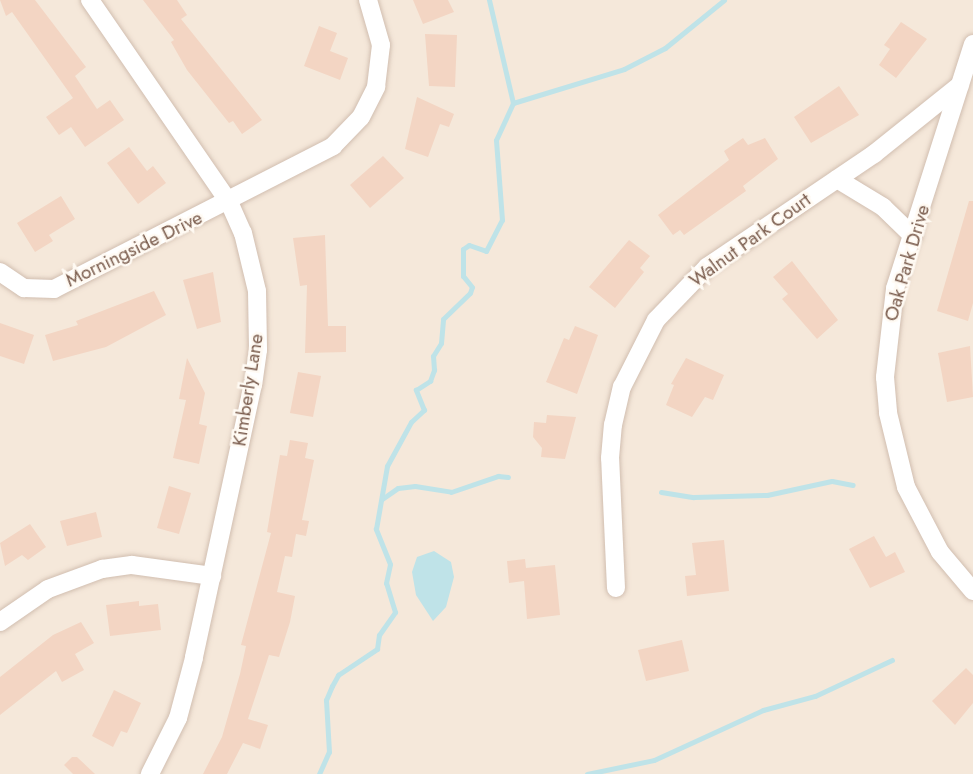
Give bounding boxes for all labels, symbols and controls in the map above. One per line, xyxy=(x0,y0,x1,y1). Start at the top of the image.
street label: Walnut Park Court xyxy=(685,188,815,292)
street label: Oak Park Drive xyxy=(880,202,934,324)
street label: Morningside Drive xyxy=(62,206,206,292)
street label: Kimberly Lane xyxy=(228,332,268,448)

